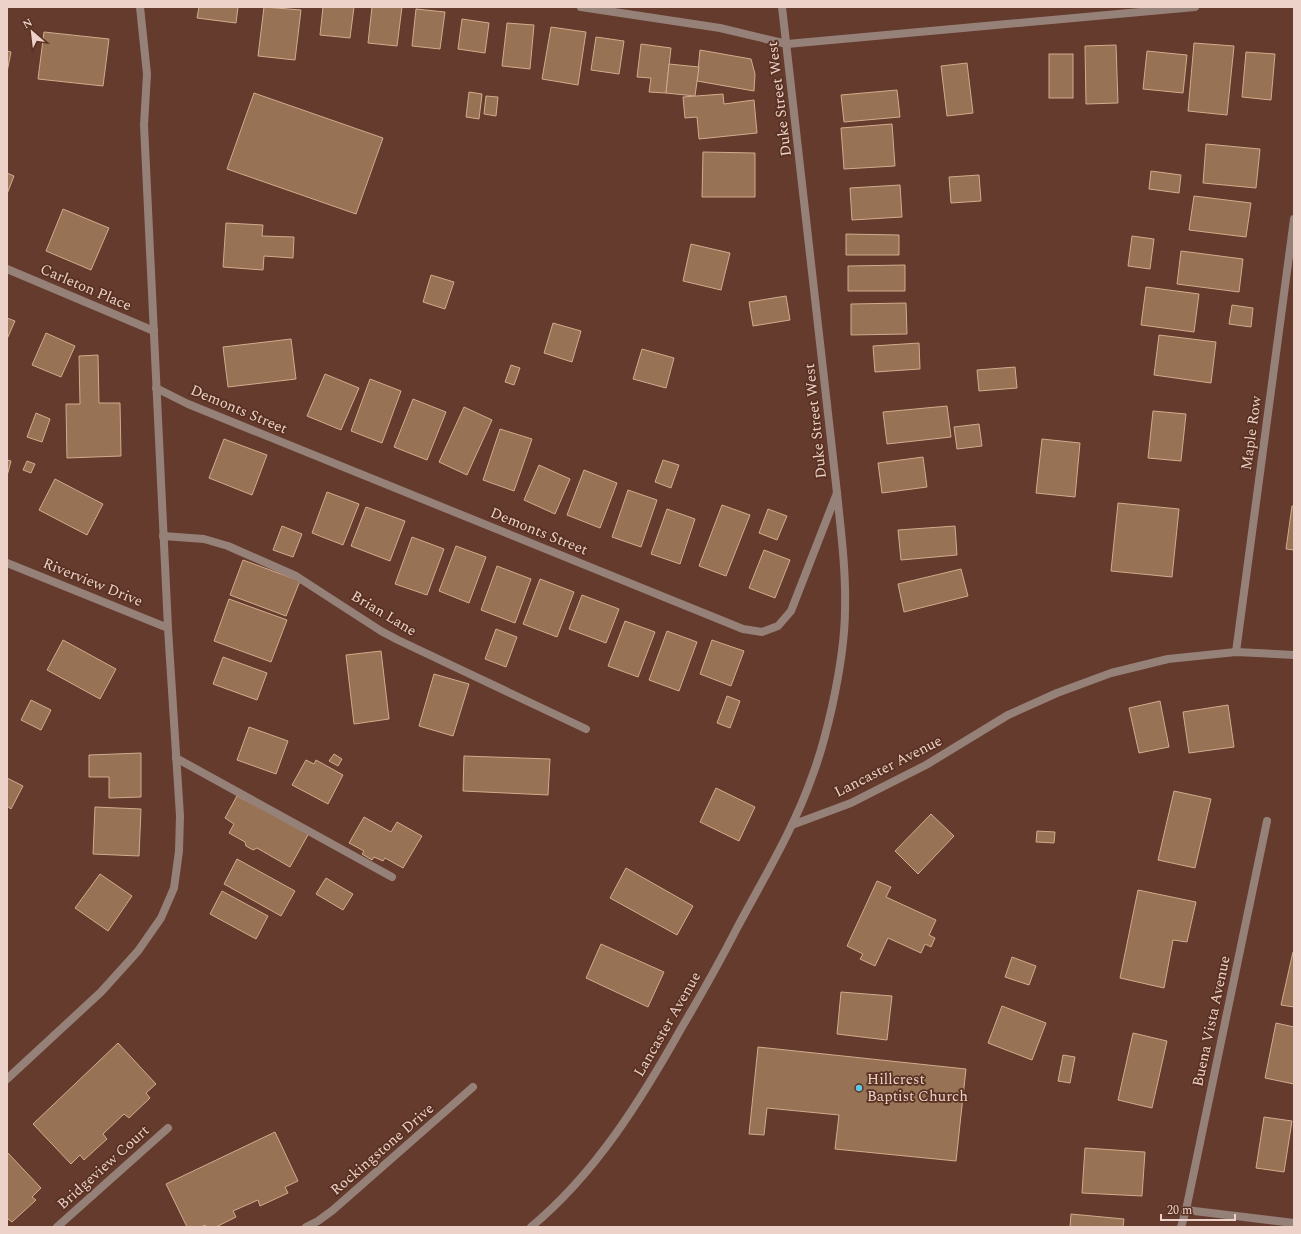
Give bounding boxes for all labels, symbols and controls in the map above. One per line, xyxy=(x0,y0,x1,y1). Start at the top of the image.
north arrow xyxy=(12,12,52,52)
text: N xyxy=(20,14,36,33)
street label: Duke Street West xyxy=(761,40,798,158)
street label: Carleton Place xyxy=(36,258,135,317)
street label: Duke Street West xyxy=(798,362,833,480)
street label: Demonts Street xyxy=(187,379,291,440)
street label: Maple Row xyxy=(1235,394,1268,472)
street label: Demonts Street xyxy=(487,501,591,562)
street label: Riverview Drive xyxy=(39,552,146,613)
street label: Brian Lane xyxy=(346,585,421,642)
street label: Lancaster Avenue xyxy=(830,729,946,804)
street label: Buena Vista Avenue xyxy=(1186,954,1237,1089)
street label: Lancaster Avenue xyxy=(628,967,707,1081)
place label: Hillcrest Baptist Church xyxy=(867,1068,968,1108)
marker: Hillcrest Baptist Church xyxy=(854,1083,864,1093)
street label: Rockingstone Drive xyxy=(325,1098,439,1201)
street label: Bridgeview Court xyxy=(52,1120,155,1215)
scale bar xyxy=(1161,1196,1235,1222)
text: 20 m xyxy=(1167,1201,1192,1220)

